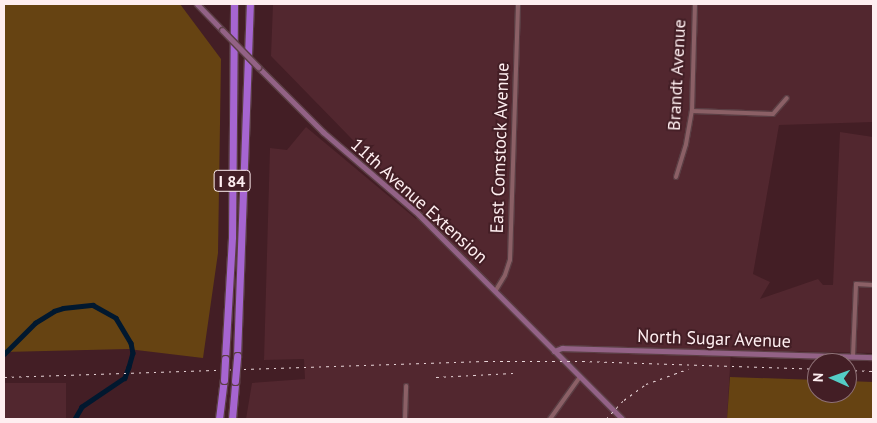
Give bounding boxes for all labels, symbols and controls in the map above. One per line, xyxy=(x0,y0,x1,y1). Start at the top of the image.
street label: Brandt Avenue xyxy=(663,18,691,132)
street label: East Comstock Avenue xyxy=(486,62,514,234)
street label: 11th Avenue Extension xyxy=(346,134,492,268)
road number: I 84 xyxy=(213,168,251,195)
street label: North Sugar Avenue xyxy=(637,326,791,352)
north arrow xyxy=(807,353,857,403)
text: N xyxy=(809,373,827,382)

